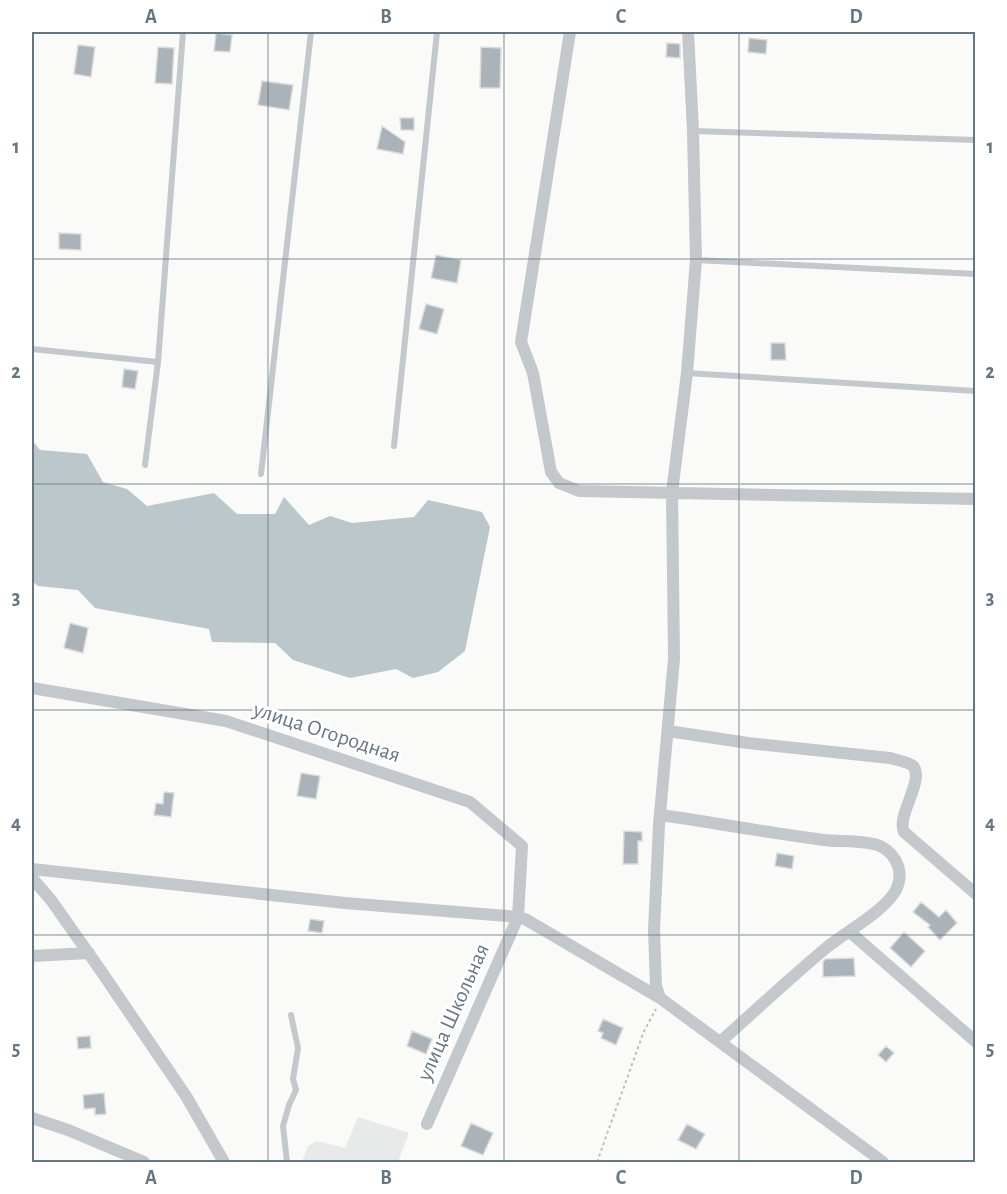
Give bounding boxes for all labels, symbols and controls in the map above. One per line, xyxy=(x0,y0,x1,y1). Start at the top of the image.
text: A xyxy=(145,7,157,27)
text: B xyxy=(380,7,392,27)
text: C xyxy=(616,7,627,27)
text: D xyxy=(849,7,863,27)
text: 1 xyxy=(12,137,20,157)
text: 1 xyxy=(986,137,994,157)
text: 2 xyxy=(11,362,21,382)
text: 2 xyxy=(985,362,995,382)
text: 3 xyxy=(12,588,20,608)
text: 3 xyxy=(986,588,994,608)
street label: улица Огородная xyxy=(250,698,403,766)
text: 4 xyxy=(11,813,21,833)
text: 4 xyxy=(985,813,995,833)
street label: улица Школьная xyxy=(413,940,493,1085)
text: 5 xyxy=(12,1039,20,1059)
text: 5 xyxy=(986,1039,994,1059)
text: A xyxy=(145,1168,157,1188)
text: B xyxy=(380,1168,392,1188)
text: C xyxy=(616,1168,627,1188)
text: D xyxy=(849,1168,863,1188)

